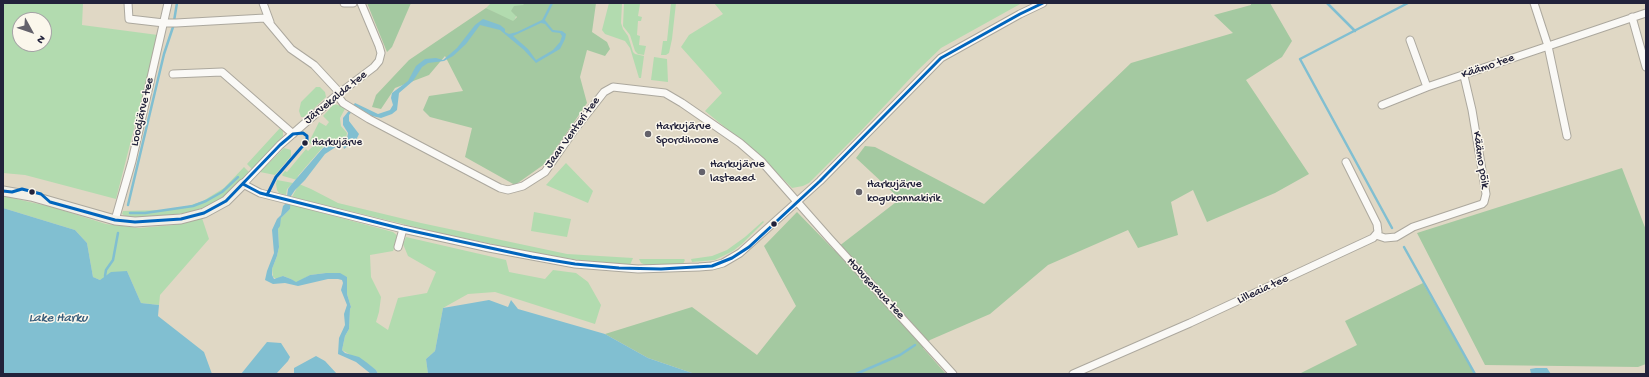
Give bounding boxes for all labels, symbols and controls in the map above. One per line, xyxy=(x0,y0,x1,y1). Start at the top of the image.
north arrow xyxy=(12,12,52,52)
text: N xyxy=(34,32,47,46)
street label: Käämo tee xyxy=(1460,51,1516,83)
street label: Järvekalda tee xyxy=(301,68,371,128)
street label: Loodjärve tee xyxy=(128,76,158,148)
street label: Jaan Venteri tee xyxy=(542,94,604,172)
place label: Harkujärve Spordihoone xyxy=(656,120,718,148)
marker: Harkujärve Spordihoone xyxy=(643,129,653,139)
street label: Käämo põik xyxy=(1468,130,1492,190)
place label: Harkujärve xyxy=(312,136,362,150)
marker: Harkujärve xyxy=(300,138,310,148)
place label: Harkujärve lasteaed xyxy=(710,158,765,186)
marker: Harkujärve lasteaed xyxy=(697,167,707,177)
place label: Harkujärve kogukonnakirik xyxy=(867,178,941,206)
unlabelled marker xyxy=(27,187,37,197)
marker: Harkujärve kogukonnakirik xyxy=(854,187,864,197)
unlabelled marker xyxy=(769,219,779,229)
street label: Hobuseraua tee xyxy=(843,255,907,323)
street label: Lilleaia tee xyxy=(1235,272,1291,308)
water label: Lake Harku xyxy=(29,311,87,327)

